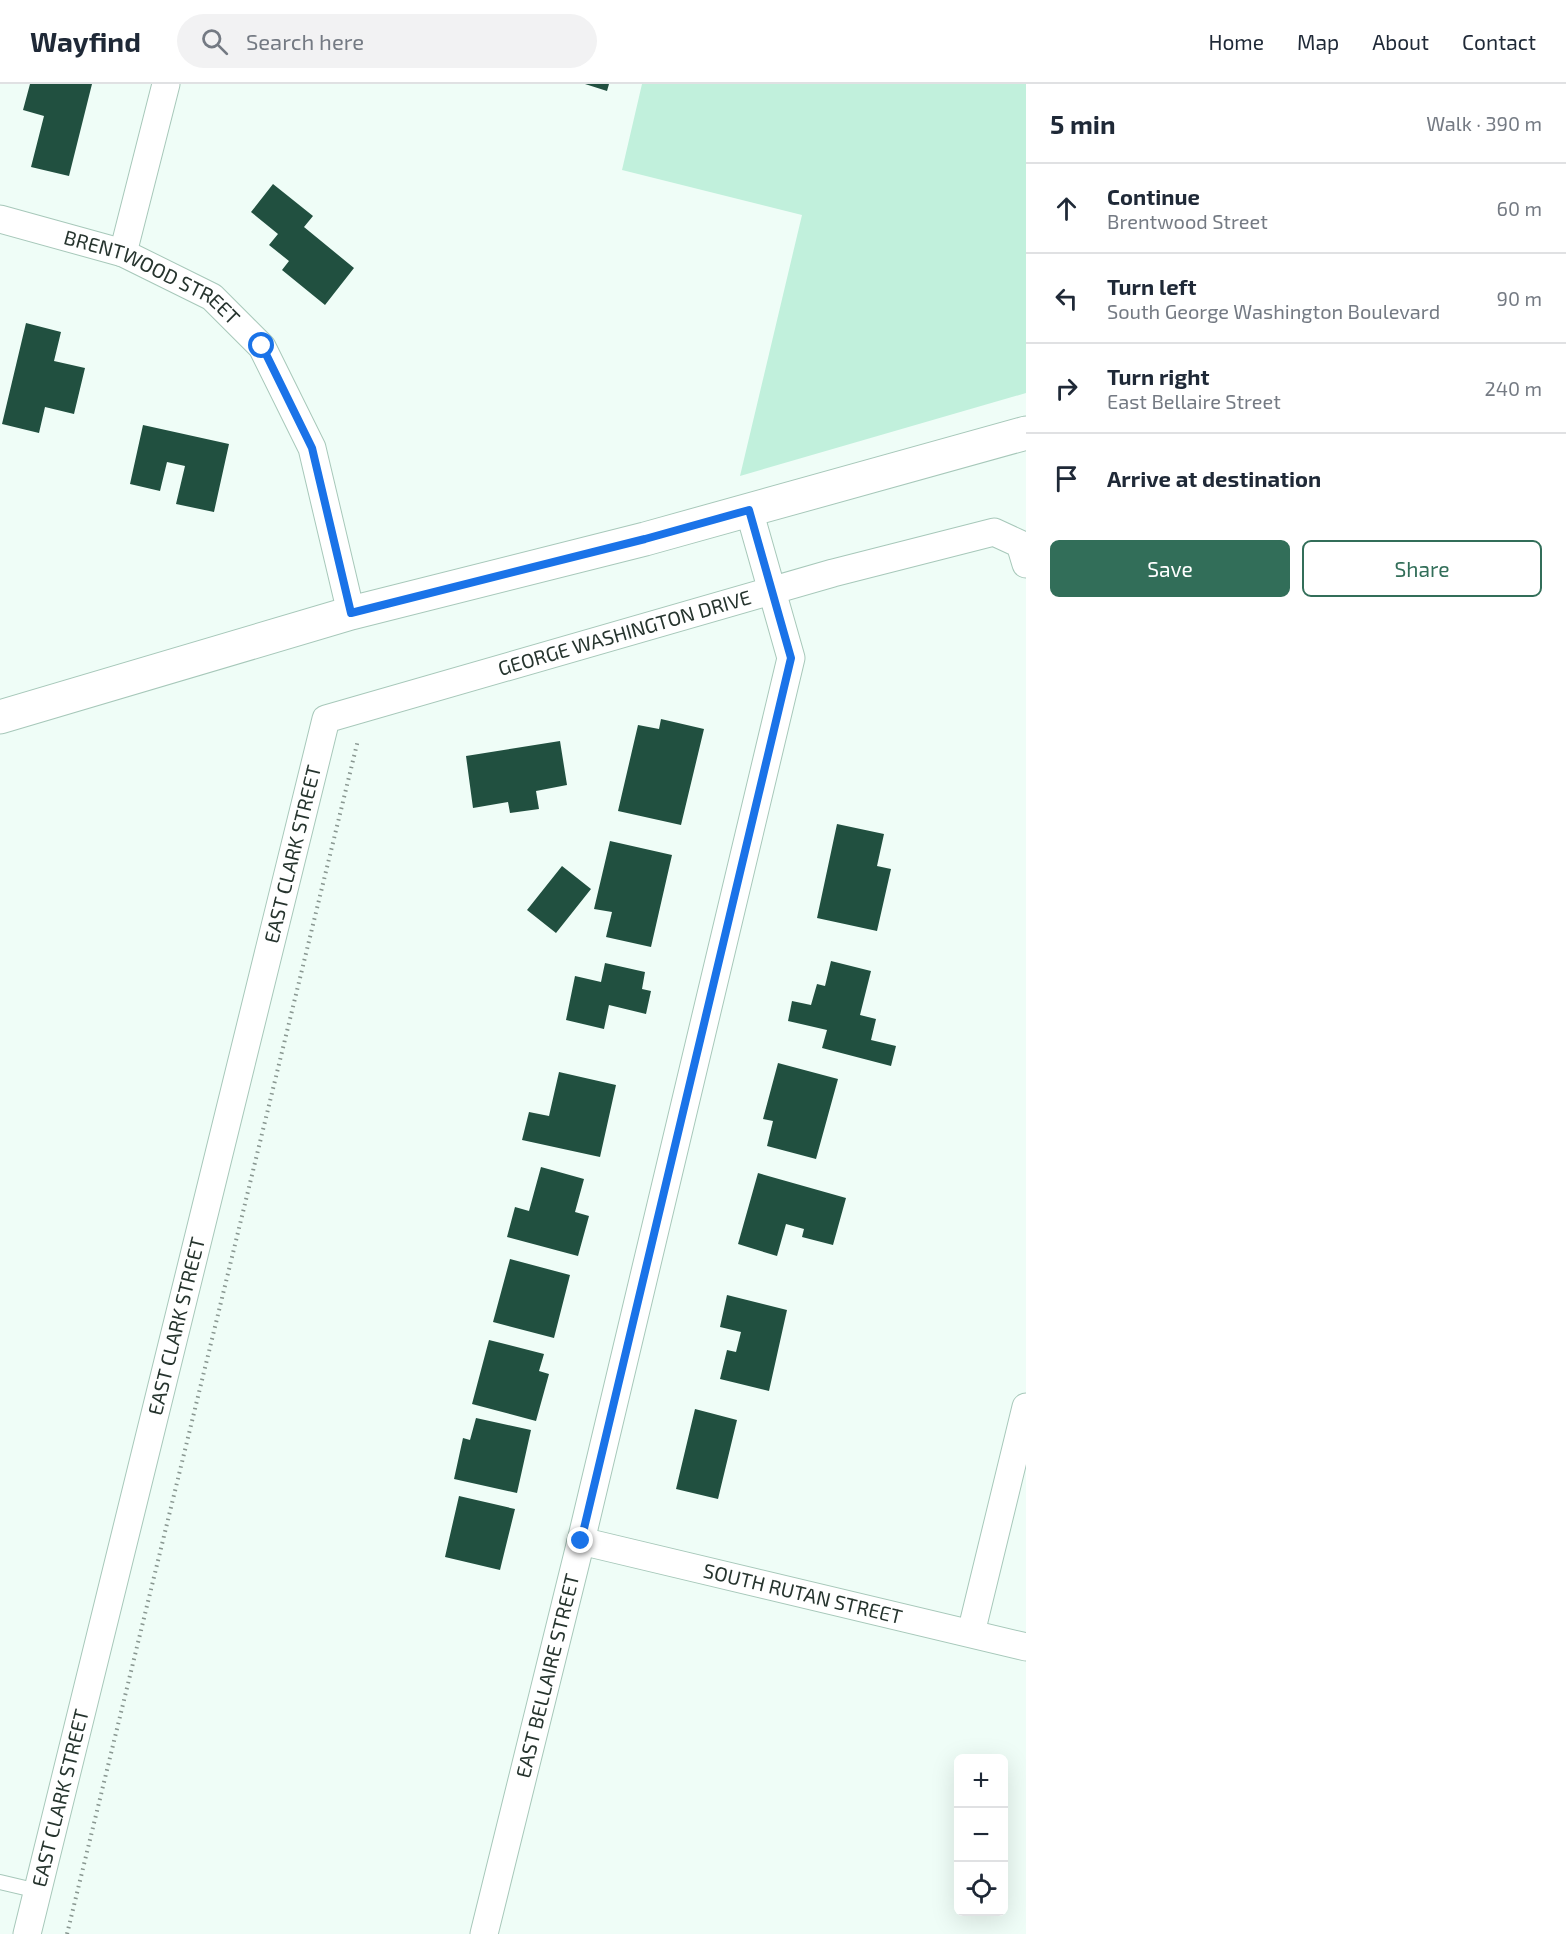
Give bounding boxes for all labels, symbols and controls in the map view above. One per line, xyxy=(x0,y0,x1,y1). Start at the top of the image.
search box xyxy=(177,14,597,68)
text: Wayfind xyxy=(30,24,141,58)
icon: search xyxy=(198,25,231,58)
text: Search here xyxy=(246,28,364,54)
text: Home xyxy=(1208,29,1264,54)
text: Map xyxy=(1297,29,1339,54)
text: About xyxy=(1372,29,1429,54)
text: Contact xyxy=(1462,29,1536,54)
text: 5 min xyxy=(1050,108,1116,139)
text: Walk · 390 m xyxy=(1426,111,1542,135)
text: Continue xyxy=(1107,183,1200,209)
icon: ahead xyxy=(1050,192,1083,225)
text: 60 m xyxy=(1497,196,1542,220)
text: Brentwood Street xyxy=(1107,209,1268,233)
street label: BRENTWOOD STREET xyxy=(61,224,246,329)
text: Turn left xyxy=(1107,273,1196,299)
icon: left xyxy=(1050,282,1083,315)
text: 90 m xyxy=(1497,286,1542,310)
text: South George Washington Boulevard xyxy=(1107,299,1440,323)
route start xyxy=(248,332,274,358)
text: Turn right xyxy=(1107,363,1209,389)
icon: right xyxy=(1050,372,1083,405)
text: 240 m xyxy=(1484,376,1542,400)
text: East Bellaire Street xyxy=(1107,389,1281,413)
icon: arrive xyxy=(1050,462,1083,495)
text: Arrive at destination xyxy=(1107,465,1321,491)
button: Save xyxy=(1050,540,1290,597)
button: Share xyxy=(1302,540,1542,597)
street label: GEORGE WASHINGTON DRIVE xyxy=(495,584,754,680)
street label: EAST CLARK STREET xyxy=(258,762,325,945)
street label: EAST CLARK STREET xyxy=(142,1234,209,1417)
route end xyxy=(567,1527,593,1553)
street label: SOUTH RUTAN STREET xyxy=(701,1558,905,1628)
street label: EAST BELLAIRE STREET xyxy=(510,1570,584,1780)
street label: EAST CLARK STREET xyxy=(26,1706,93,1889)
map controls xyxy=(954,1754,1008,1916)
button: + xyxy=(954,1754,1008,1808)
button: − xyxy=(954,1808,1008,1862)
button: locate xyxy=(954,1862,1008,1916)

